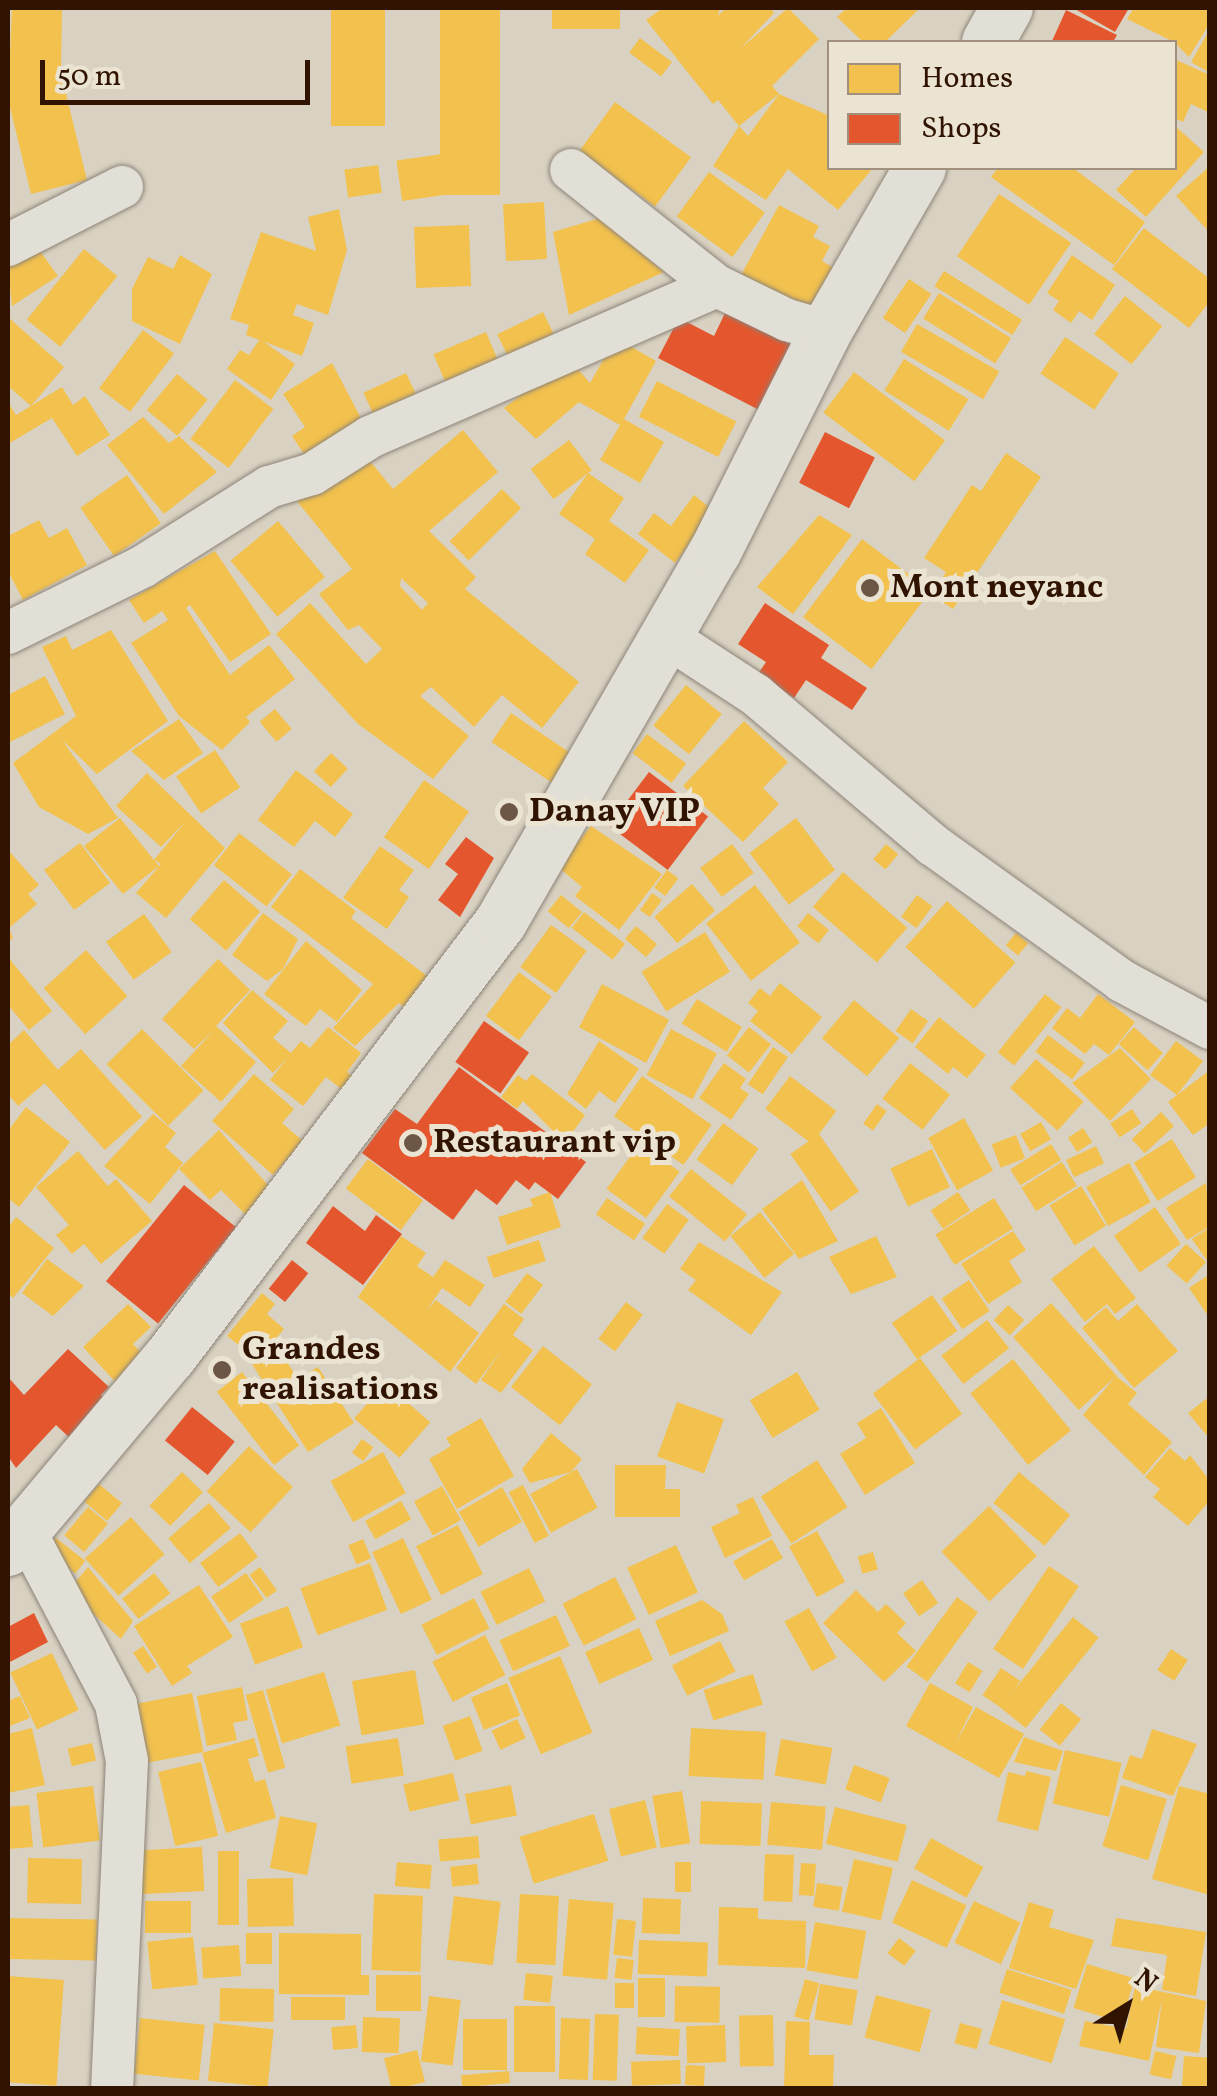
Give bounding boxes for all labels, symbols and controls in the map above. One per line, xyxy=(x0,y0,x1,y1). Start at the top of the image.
scale bar xyxy=(45,40,315,102)
legend xyxy=(827,40,1177,170)
text: 50 m xyxy=(57,56,121,98)
text: Homes xyxy=(921,58,1013,100)
text: Shops xyxy=(921,108,1001,150)
place label: Mont neyanc xyxy=(890,567,1103,609)
marker: Mont neyanc xyxy=(859,577,881,599)
place label: Danay VIP xyxy=(529,791,702,833)
marker: Danay VIP xyxy=(498,801,520,823)
place label: Restaurant vip xyxy=(433,1122,677,1164)
marker: Restaurant vip xyxy=(402,1132,424,1154)
place label: Grandes realisations xyxy=(242,1329,439,1411)
marker: Grandes realisations xyxy=(211,1359,233,1381)
north arrow xyxy=(1077,1956,1177,2056)
text: N xyxy=(1125,1960,1165,2003)

